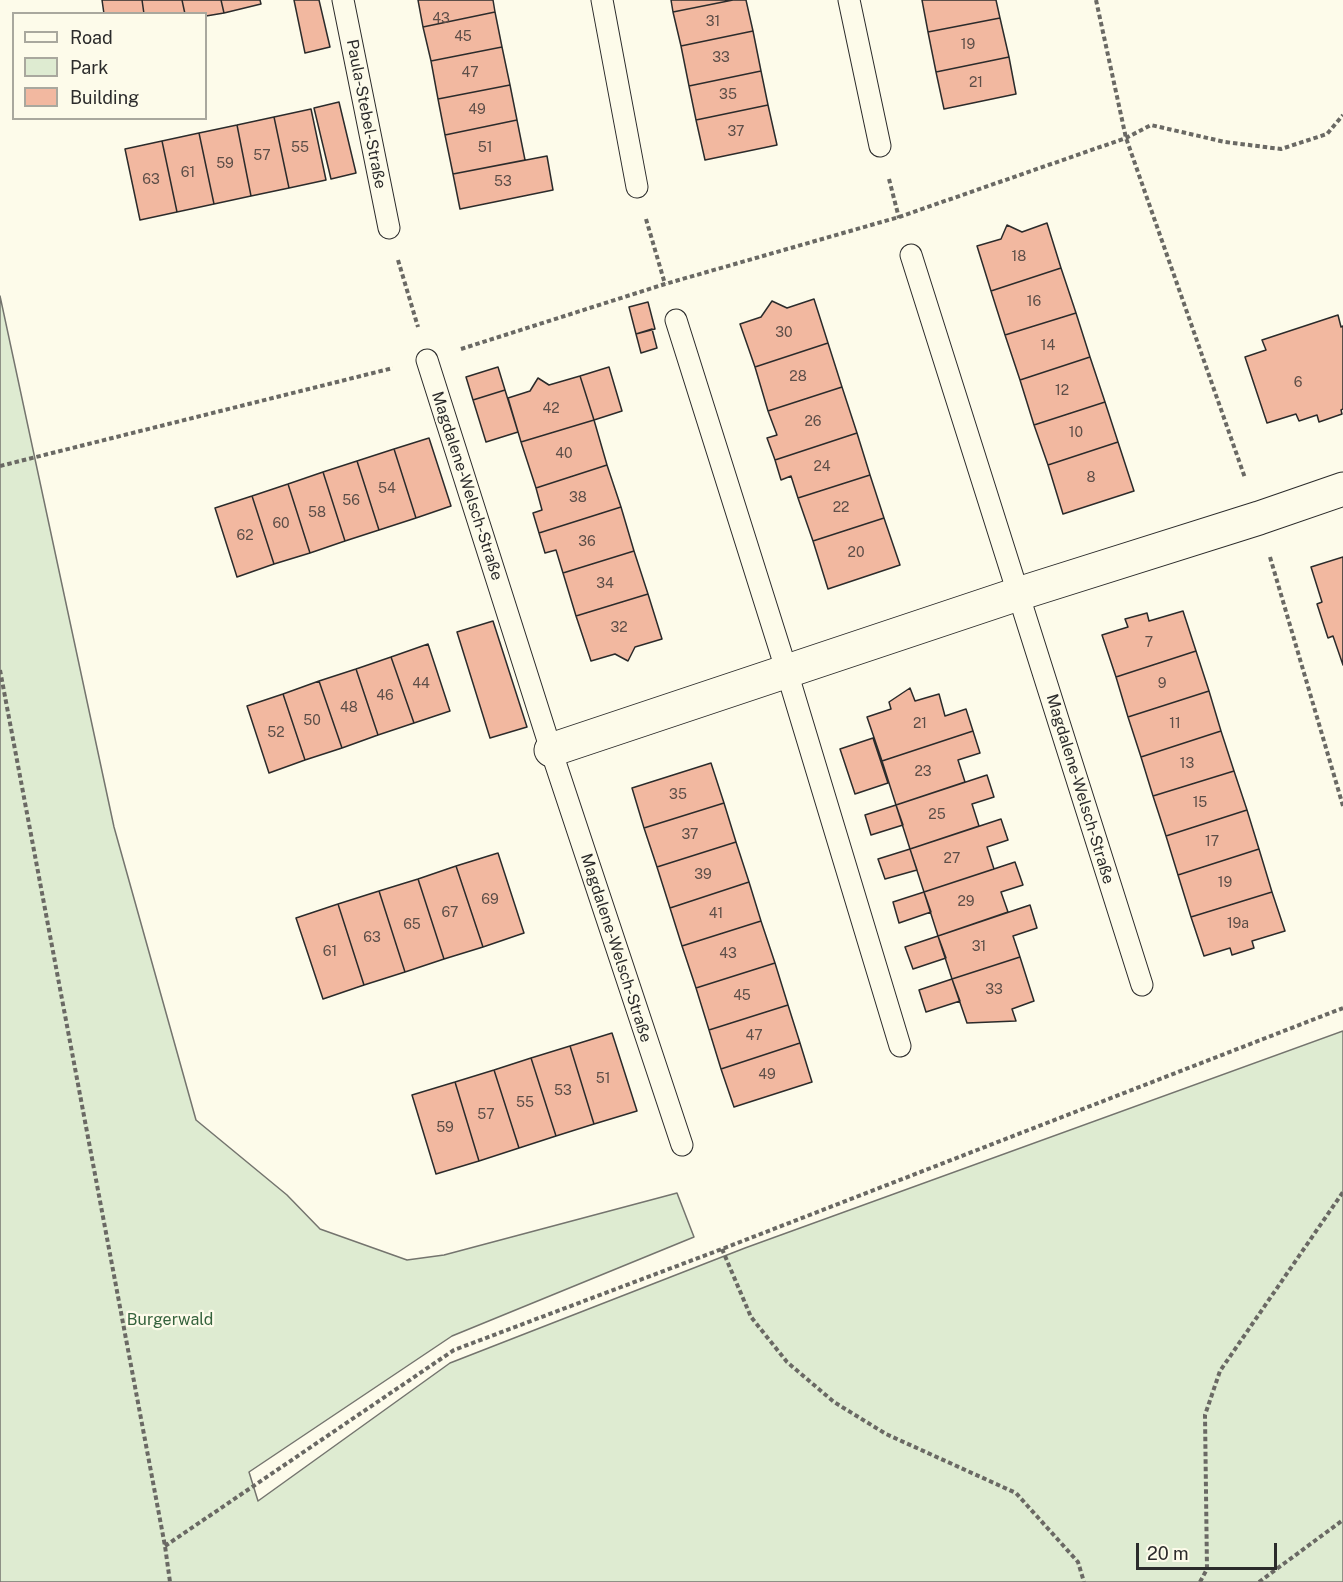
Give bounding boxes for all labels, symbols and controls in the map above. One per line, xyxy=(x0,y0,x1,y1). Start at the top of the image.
house number: 43 xyxy=(432,11,450,27)
legend xyxy=(12,12,207,120)
house number: 31 xyxy=(706,14,720,30)
text: Road xyxy=(70,27,113,48)
house number: 45 xyxy=(454,29,472,45)
house number: 19 xyxy=(961,37,975,53)
street label: Paula-Stebel-Straße xyxy=(342,38,390,190)
house number: 33 xyxy=(712,50,730,66)
text: Park xyxy=(70,57,108,78)
house number: 47 xyxy=(461,65,479,81)
house number: 21 xyxy=(969,75,983,91)
text: Building xyxy=(70,87,139,108)
house number: 35 xyxy=(719,87,737,103)
house number: 49 xyxy=(468,102,486,118)
house number: 37 xyxy=(728,124,744,140)
house number: 55 xyxy=(291,140,309,156)
house number: 51 xyxy=(478,140,492,156)
house number: 57 xyxy=(253,148,271,164)
house number: 59 xyxy=(216,156,234,172)
house number: 61 xyxy=(181,165,195,181)
house number: 63 xyxy=(142,172,160,188)
house number: 53 xyxy=(494,174,512,190)
house number: 18 xyxy=(1012,249,1026,265)
house number: 16 xyxy=(1027,294,1041,310)
house number: 30 xyxy=(775,325,793,341)
house number: 14 xyxy=(1041,338,1055,354)
house number: 28 xyxy=(789,369,807,385)
house number: 6 xyxy=(1294,375,1302,391)
house number: 12 xyxy=(1055,383,1069,399)
street label: Magdalene-Welsch-Straße xyxy=(427,389,507,583)
house number: 42 xyxy=(542,401,560,417)
house number: 26 xyxy=(804,414,822,430)
house number: 10 xyxy=(1069,425,1083,441)
house number: 40 xyxy=(555,446,573,462)
house number: 24 xyxy=(813,459,831,475)
house number: 8 xyxy=(1086,470,1096,486)
house number: 54 xyxy=(378,481,396,497)
house number: 38 xyxy=(569,490,587,506)
house number: 56 xyxy=(342,493,360,509)
house number: 22 xyxy=(833,500,849,516)
house number: 58 xyxy=(308,505,326,521)
house number: 60 xyxy=(272,516,290,532)
house number: 62 xyxy=(236,528,254,544)
house number: 36 xyxy=(578,534,596,550)
house number: 20 xyxy=(848,545,864,561)
house number: 34 xyxy=(596,576,614,592)
house number: 32 xyxy=(610,620,628,636)
house number: 7 xyxy=(1145,635,1153,651)
house number: 44 xyxy=(412,676,430,692)
house number: 9 xyxy=(1158,676,1166,692)
house number: 46 xyxy=(376,688,394,704)
street label: Magdalene-Welsch-Straße xyxy=(1042,692,1118,886)
house number: 48 xyxy=(340,700,358,716)
house number: 50 xyxy=(303,713,321,729)
house number: 21 xyxy=(913,716,927,732)
house number: 11 xyxy=(1169,716,1181,732)
house number: 52 xyxy=(267,725,285,741)
house number: 13 xyxy=(1180,756,1194,772)
house number: 23 xyxy=(914,764,932,780)
house number: 35 xyxy=(669,787,687,803)
house number: 15 xyxy=(1193,795,1207,811)
house number: 25 xyxy=(928,807,946,823)
house number: 37 xyxy=(682,827,698,843)
house number: 17 xyxy=(1205,834,1219,850)
street label: Magdalene-Welsch-Straße xyxy=(576,851,656,1045)
house number: 27 xyxy=(944,851,960,867)
house number: 39 xyxy=(694,867,712,883)
house number: 19 xyxy=(1218,875,1232,891)
house number: 69 xyxy=(481,892,499,908)
house number: 29 xyxy=(957,894,975,910)
house number: 67 xyxy=(442,905,458,921)
house number: 41 xyxy=(709,906,723,922)
house number: 19a xyxy=(1227,916,1249,932)
house number: 65 xyxy=(403,917,421,933)
house number: 63 xyxy=(363,930,381,946)
house number: 31 xyxy=(972,939,986,955)
house number: 61 xyxy=(323,944,337,960)
house number: 43 xyxy=(719,946,737,962)
house number: 33 xyxy=(985,982,1003,998)
house number: 45 xyxy=(733,988,751,1004)
house number: 47 xyxy=(745,1028,763,1044)
house number: 49 xyxy=(758,1067,776,1083)
house number: 51 xyxy=(596,1071,610,1087)
house number: 53 xyxy=(554,1083,572,1099)
house number: 55 xyxy=(516,1095,534,1111)
house number: 57 xyxy=(477,1107,495,1123)
house number: 59 xyxy=(436,1120,454,1136)
park label: Burgerwald xyxy=(127,1310,213,1330)
scale bar xyxy=(1139,1531,1280,1569)
text: 20 m xyxy=(1147,1543,1189,1564)

